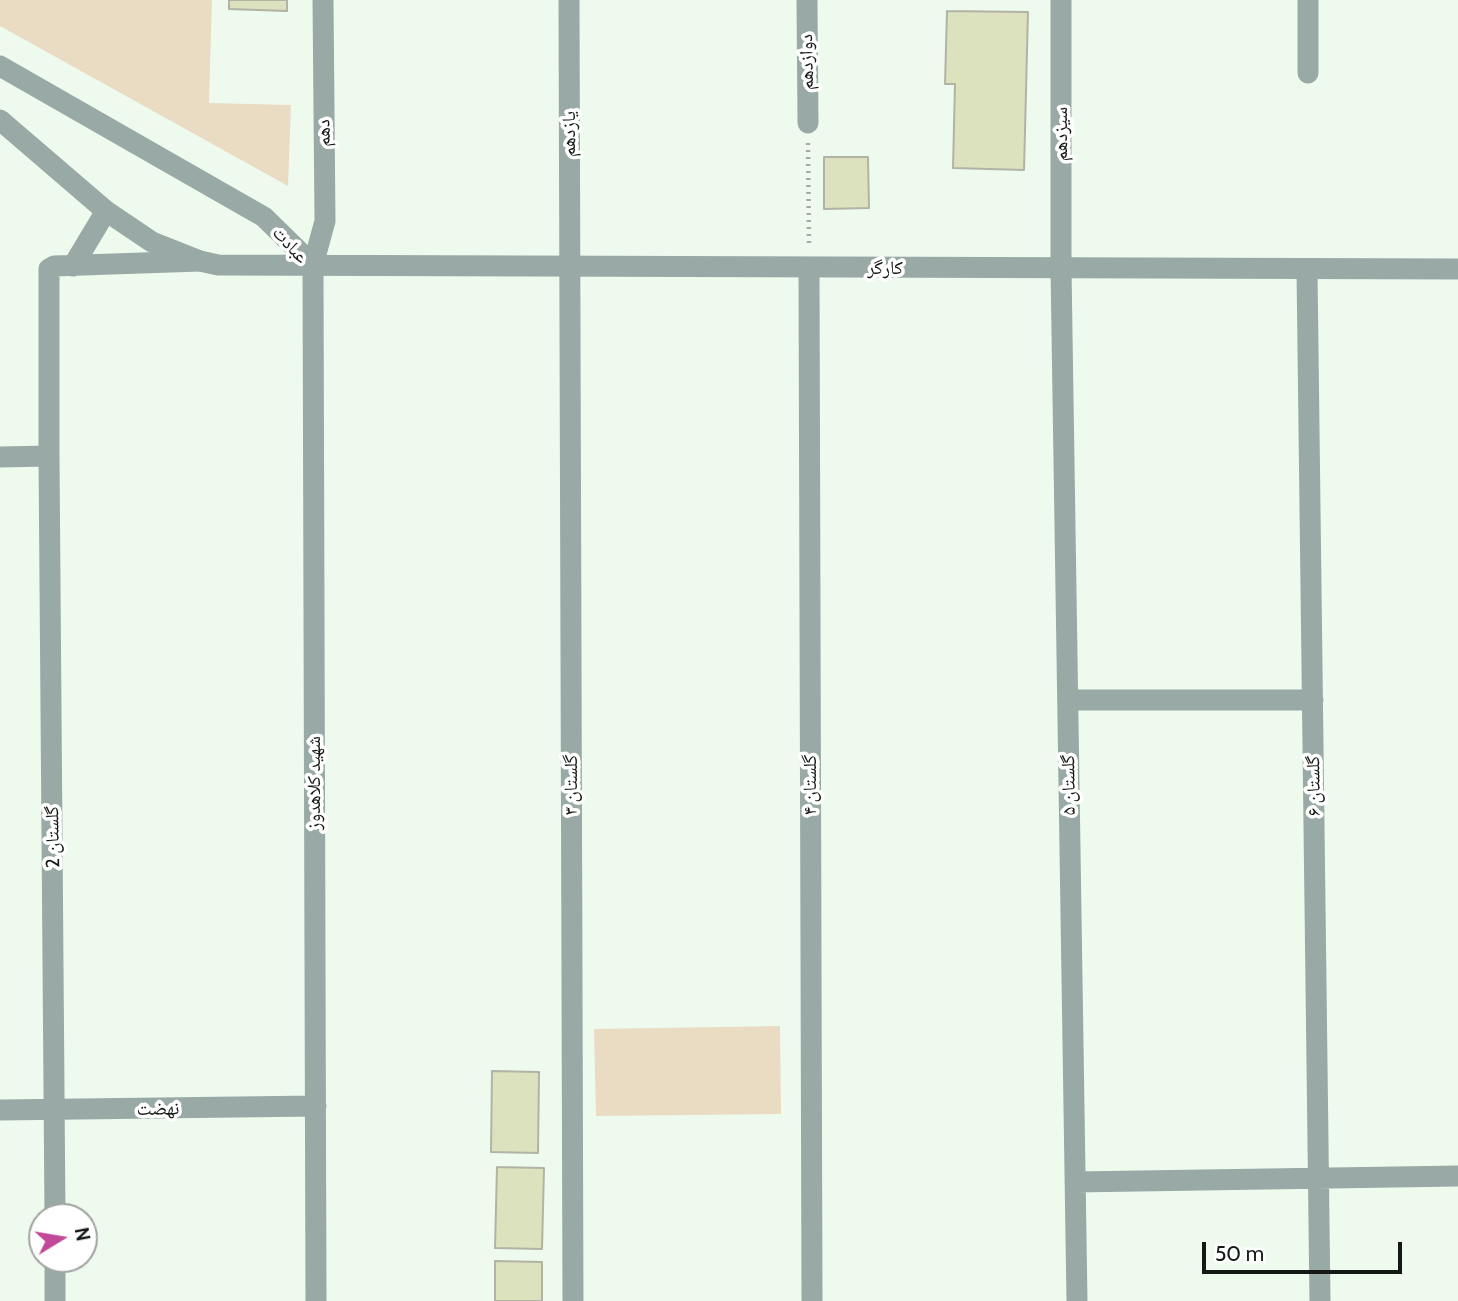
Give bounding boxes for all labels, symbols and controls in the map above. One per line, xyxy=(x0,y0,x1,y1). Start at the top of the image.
street label: دوازدهم xyxy=(795,34,819,90)
street label: سیزدهم xyxy=(1050,107,1072,161)
street label: یازدهم xyxy=(558,111,580,157)
street label: دهم xyxy=(312,119,336,147)
street label: عبادت xyxy=(267,222,313,268)
street label: کارگر xyxy=(867,257,903,279)
street label: شهید کلاهدوز xyxy=(303,736,325,830)
street label: گلستان ۵ xyxy=(1057,754,1081,816)
street label: گلستان ۳ xyxy=(560,755,582,815)
street label: گلستان ۴ xyxy=(799,755,821,815)
street label: گلستان ۶ xyxy=(1302,755,1326,817)
street label: گلستان 2 xyxy=(41,806,65,868)
street label: نهضت xyxy=(136,1097,180,1121)
north arrow xyxy=(28,1203,98,1273)
text: N xyxy=(70,1225,95,1243)
scale bar xyxy=(1206,1228,1406,1272)
text: 50 m xyxy=(1215,1241,1264,1266)

